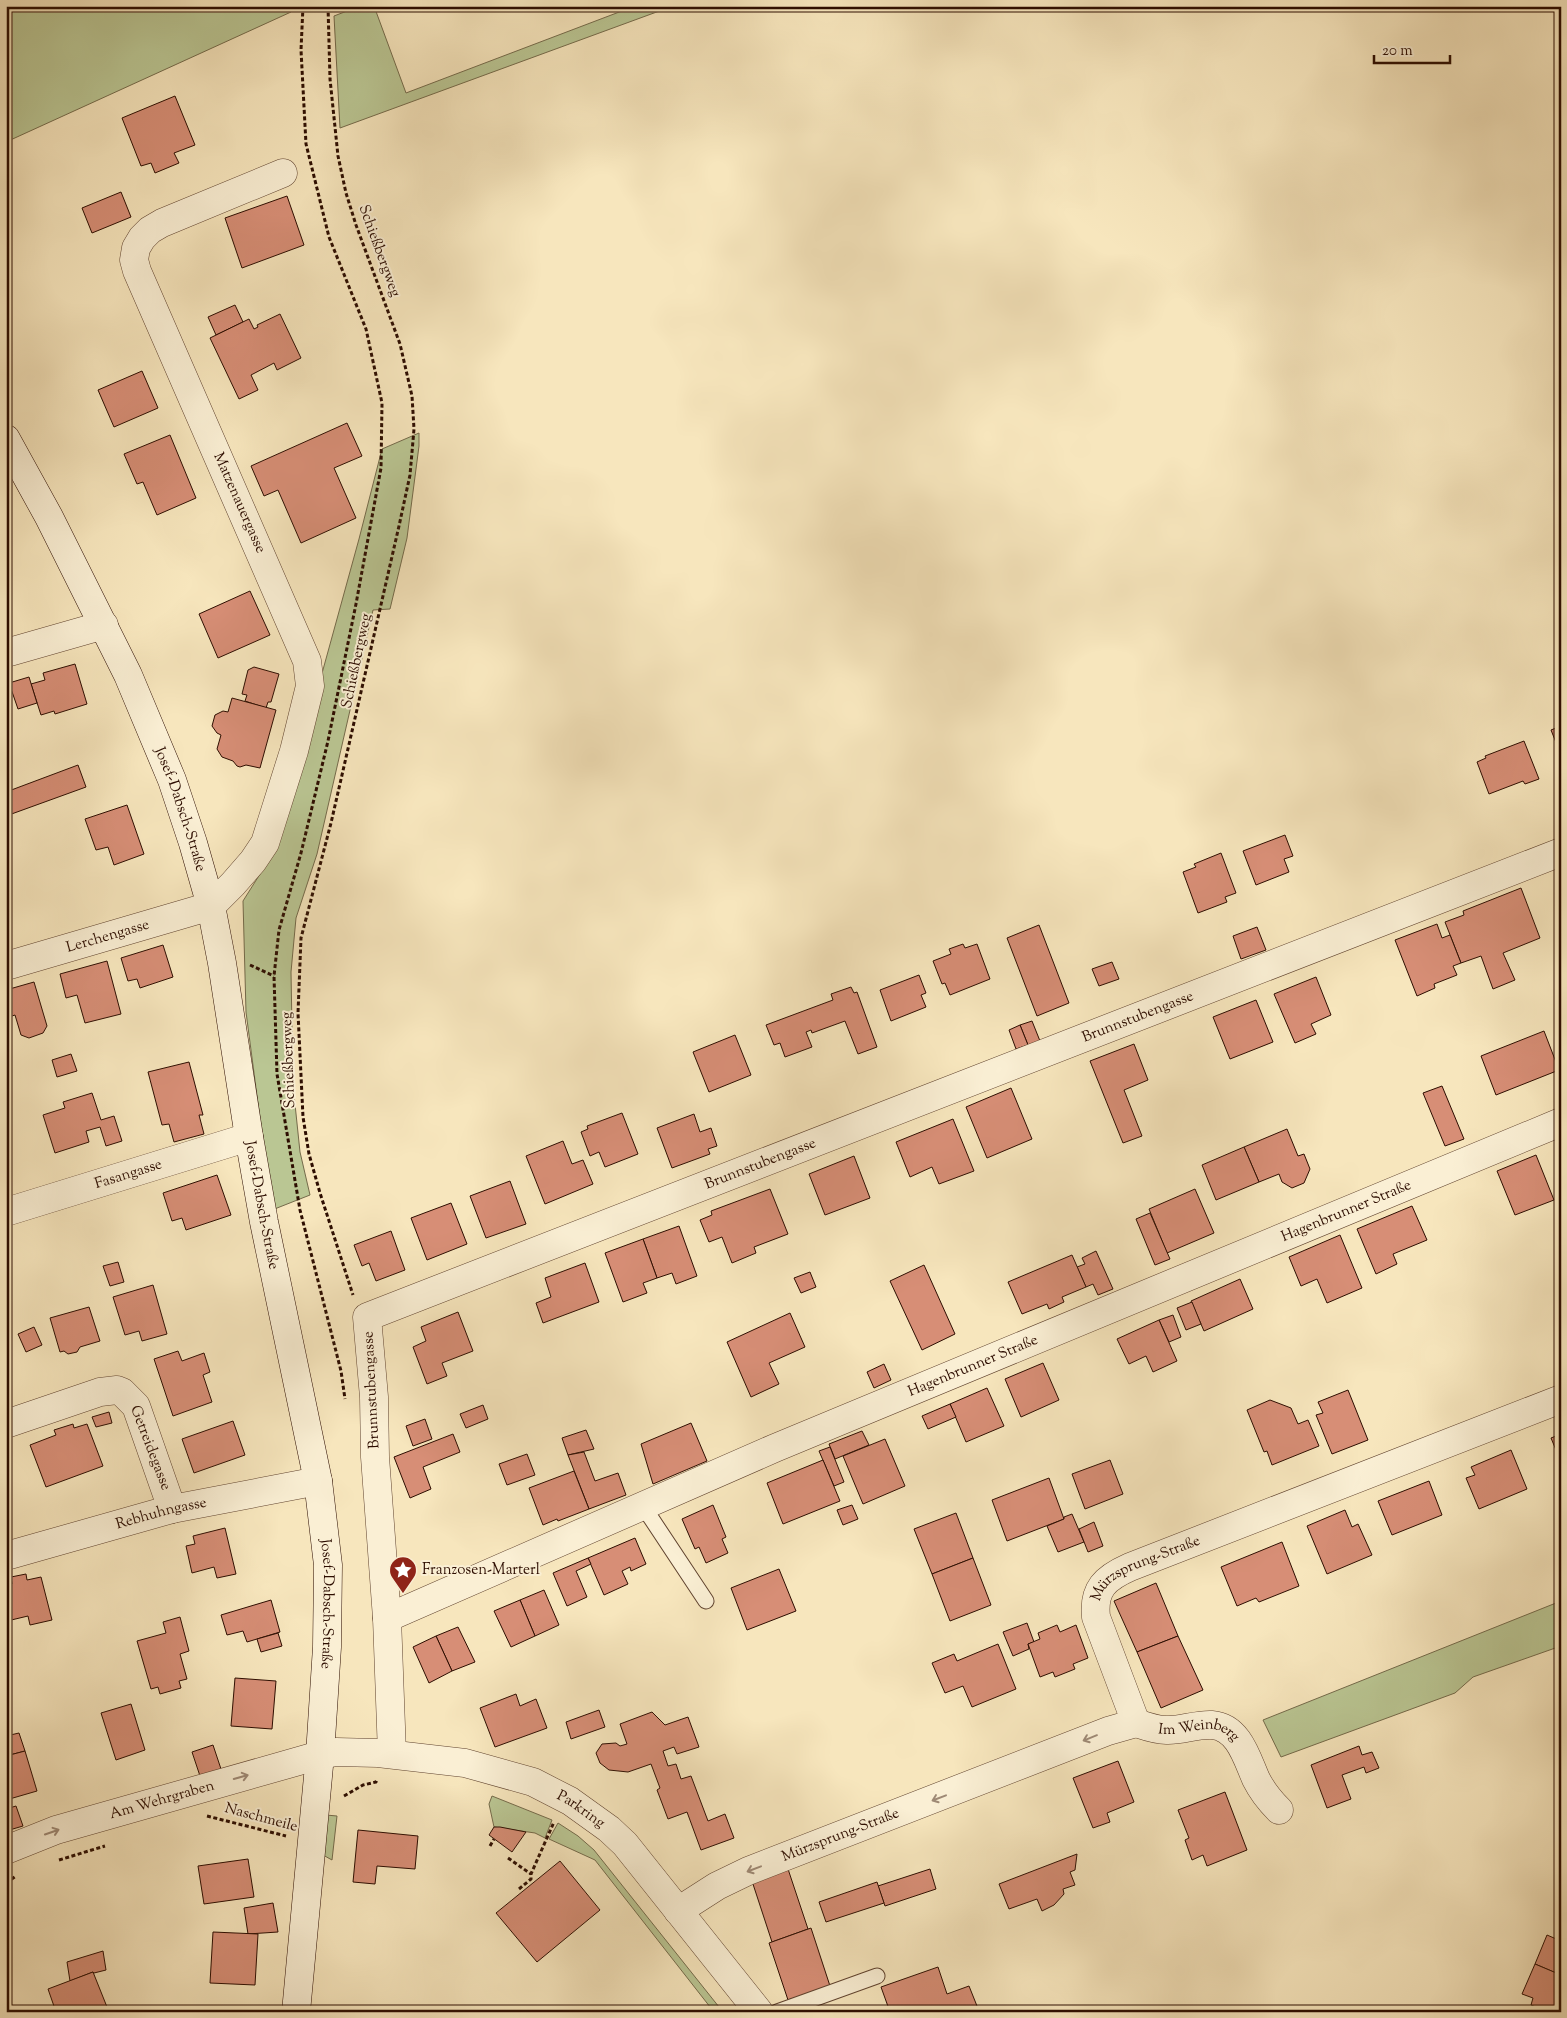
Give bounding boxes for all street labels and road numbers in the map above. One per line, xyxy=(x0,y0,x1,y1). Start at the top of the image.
street label: Schießbergweg xyxy=(353,202,405,300)
street label: Matzenauergasse xyxy=(207,449,271,557)
street label: Schießbergweg xyxy=(337,612,377,710)
street label: Josef-Dabsch-Straße xyxy=(149,743,211,874)
street label: Lerchengasse xyxy=(64,914,152,958)
street label: Brunnstubengasse xyxy=(1079,986,1197,1048)
street label: Schießbergweg xyxy=(277,1011,301,1109)
street label: Brunnstubengasse xyxy=(702,1133,819,1195)
street label: Josef-Dabsch-Straße xyxy=(239,1138,284,1271)
street label: Fasangasse xyxy=(92,1154,165,1195)
street label: Hagenbrunner Straße xyxy=(1278,1175,1414,1247)
street label: Hagenbrunner Straße xyxy=(905,1330,1041,1402)
street label: Brunnstubengasse xyxy=(358,1331,386,1449)
street label: Getreidegasse xyxy=(124,1402,176,1494)
street label: Rebhuhngasse xyxy=(113,1492,208,1535)
street label: Mürzsprung-Straße xyxy=(1086,1530,1203,1604)
street label: Josef-Dabsch-Straße xyxy=(314,1537,339,1670)
street label: Im Weinberg xyxy=(1157,1714,1245,1746)
street label: Am Wehrgraben xyxy=(107,1775,217,1825)
street label: Parkring xyxy=(553,1785,609,1833)
street label: Naschmeile xyxy=(222,1798,300,1838)
street label: Mürzsprung-Straße xyxy=(779,1803,902,1867)

